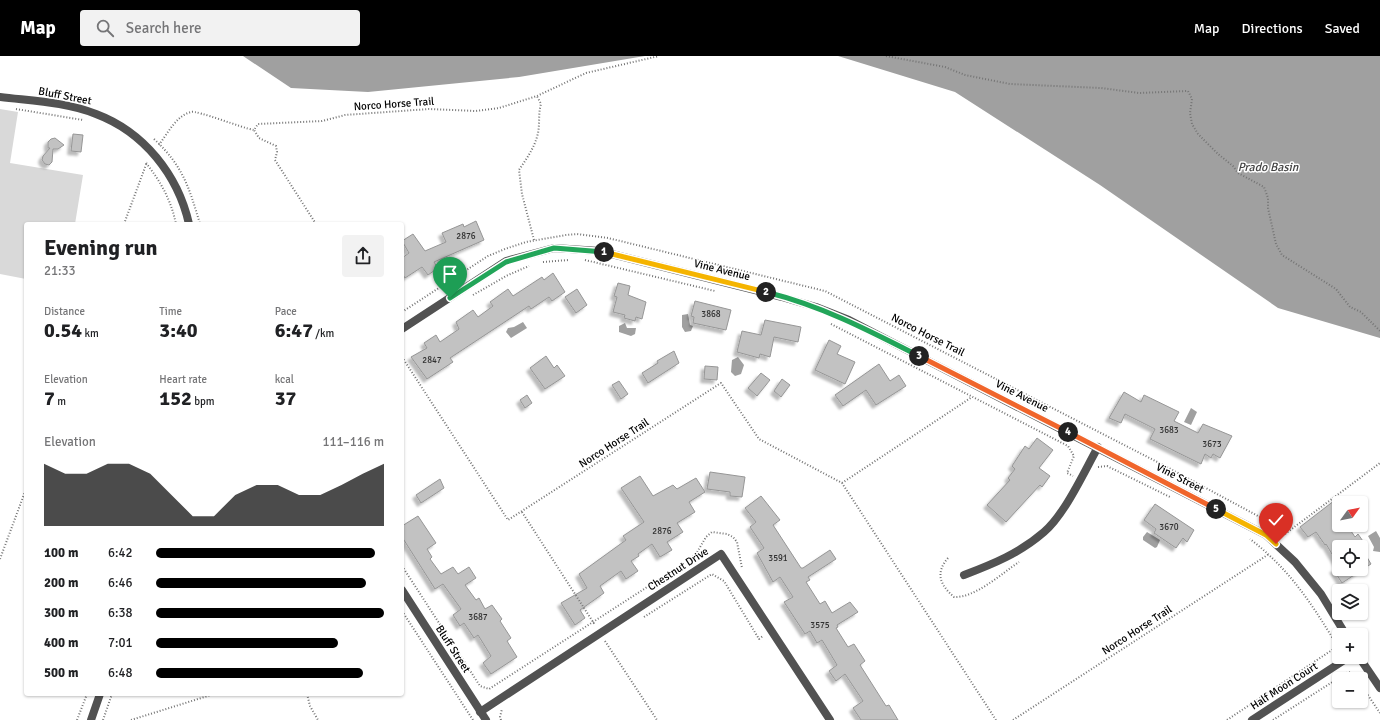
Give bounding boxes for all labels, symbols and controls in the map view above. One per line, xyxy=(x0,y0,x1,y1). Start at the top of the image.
search box xyxy=(80,10,360,46)
text: Map xyxy=(20,16,56,40)
icon: search xyxy=(94,17,116,39)
text: Search here xyxy=(126,19,201,37)
text: Map xyxy=(1194,20,1220,37)
text: Directions xyxy=(1242,20,1303,37)
text: Saved xyxy=(1325,20,1360,37)
street label: Bluff Street xyxy=(37,84,93,108)
street label: Norco Horse Trail xyxy=(353,95,435,113)
water label: Prado Basin xyxy=(1238,160,1299,175)
house number: 2876 xyxy=(456,231,476,242)
text: Evening run xyxy=(44,234,158,261)
button: share xyxy=(342,235,384,277)
pin: 1 xyxy=(594,242,614,262)
text: 1 xyxy=(601,245,607,258)
pin xyxy=(433,257,467,298)
street label: Vine Avenue xyxy=(692,257,752,283)
text: 21:33 xyxy=(44,263,76,279)
icon: arrive xyxy=(439,263,461,285)
pin: 2 xyxy=(756,282,776,302)
text: 2 xyxy=(763,285,769,298)
text: Distance xyxy=(44,305,85,318)
text: Time xyxy=(159,305,182,318)
text: Pace xyxy=(275,305,297,318)
house number: 3868 xyxy=(701,309,721,320)
street label: Norco Horse Trail xyxy=(889,311,967,359)
text: 0.54 xyxy=(44,318,82,343)
text: 3:40 xyxy=(159,318,198,343)
text: 6:47 xyxy=(275,318,313,343)
text: km xyxy=(82,327,99,340)
text: /km xyxy=(313,327,334,340)
pin: 3 xyxy=(909,346,929,366)
text: 3 xyxy=(916,349,922,362)
house number: 2847 xyxy=(422,355,442,366)
text: Elevation xyxy=(44,373,88,386)
text: Heart rate xyxy=(159,373,207,386)
text: kcal xyxy=(275,373,294,386)
street label: Vine Avenue xyxy=(993,377,1051,415)
text: 7 xyxy=(44,386,55,411)
text: 152 xyxy=(159,386,192,411)
text: 37 xyxy=(275,386,296,411)
text: m xyxy=(55,395,66,408)
text: bpm xyxy=(192,395,215,408)
street label: Norco Horse Trail xyxy=(577,416,651,470)
pin: 4 xyxy=(1058,422,1078,442)
text: 4 xyxy=(1065,425,1071,438)
house number: 3683 xyxy=(1159,425,1179,436)
text: Elevation xyxy=(44,434,96,450)
text: 111–116 m xyxy=(322,434,384,450)
house number: 3673 xyxy=(1202,439,1222,450)
street label: Vine Street xyxy=(1154,460,1206,496)
north arrow xyxy=(1332,496,1368,532)
map controls xyxy=(1332,496,1368,708)
pin: 5 xyxy=(1206,499,1226,519)
text: 5 xyxy=(1213,502,1219,515)
pin xyxy=(1259,503,1293,544)
icon: check xyxy=(1265,509,1287,531)
house number: 3670 xyxy=(1159,522,1179,533)
house number: 2876 xyxy=(652,526,672,537)
button: locate xyxy=(1332,540,1368,576)
text: 100 m xyxy=(44,545,78,561)
text: 6:42 xyxy=(108,545,133,561)
street label: Chestnut Drive xyxy=(645,545,711,593)
house number: 3591 xyxy=(768,553,788,564)
text: 200 m xyxy=(44,575,78,591)
text: 6:46 xyxy=(108,575,133,591)
button: layers xyxy=(1332,584,1368,620)
street label: Norco Horse Trail xyxy=(1100,603,1174,657)
text: 300 m xyxy=(44,605,78,621)
text: 6:38 xyxy=(108,605,133,621)
house number: 3687 xyxy=(468,612,488,623)
house number: 3575 xyxy=(810,620,830,631)
street label: Bluff Street xyxy=(433,623,473,675)
button: + xyxy=(1332,628,1368,664)
text: 400 m xyxy=(44,635,78,651)
text: 7:01 xyxy=(108,635,133,651)
street label: Half Moon Court xyxy=(1248,659,1320,713)
text: 500 m xyxy=(44,665,78,681)
text: 6:48 xyxy=(108,665,133,681)
button: − xyxy=(1332,672,1368,708)

